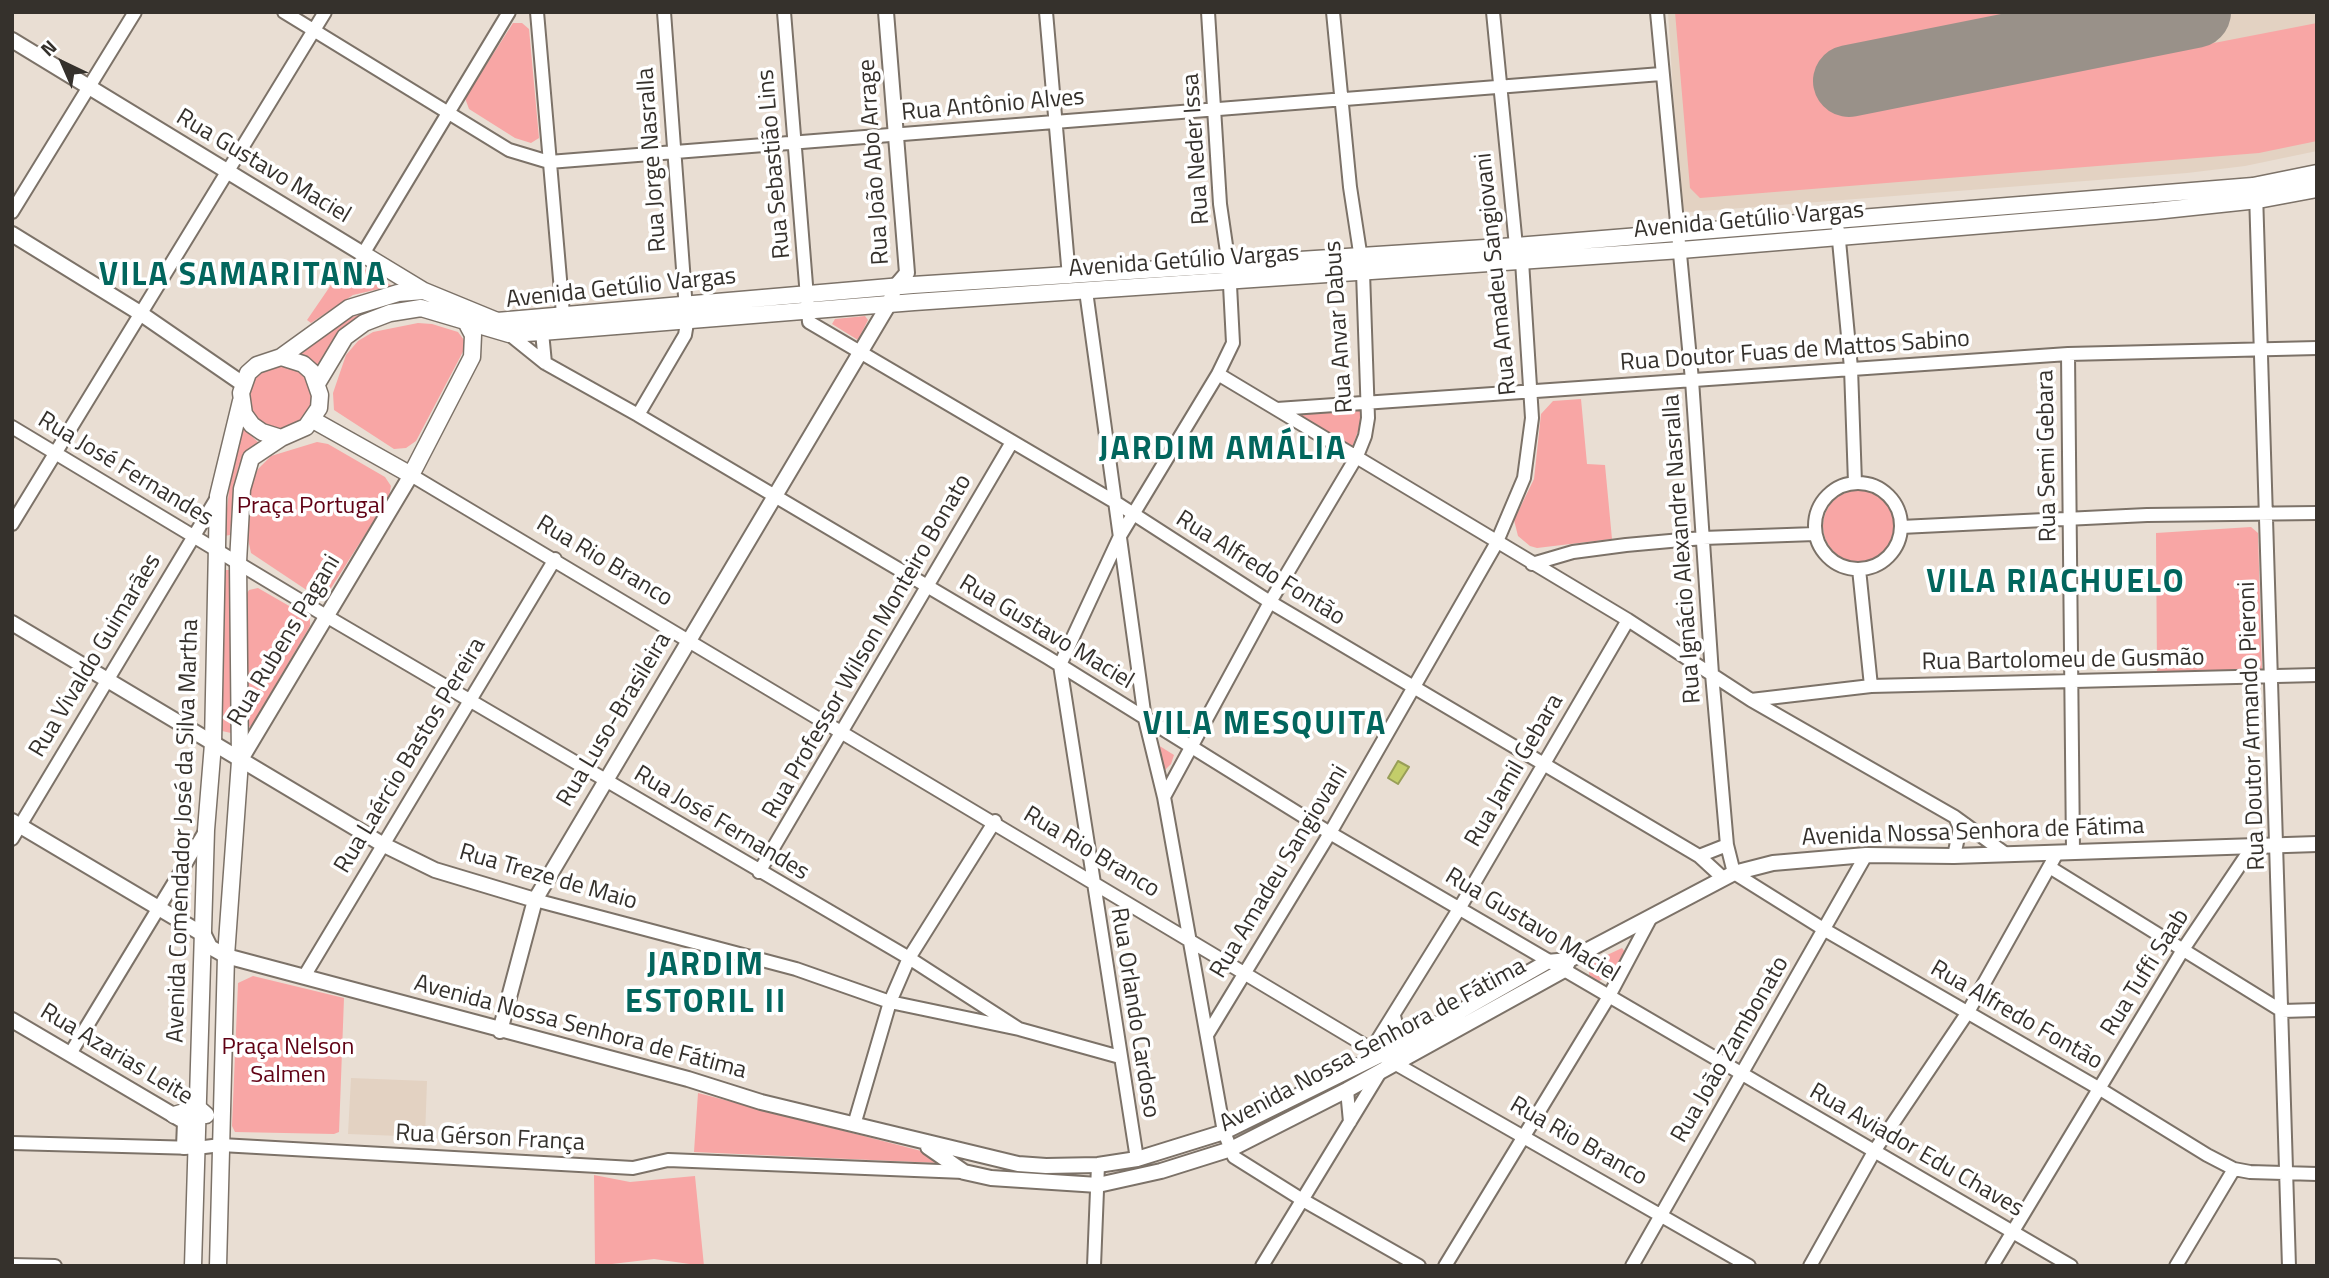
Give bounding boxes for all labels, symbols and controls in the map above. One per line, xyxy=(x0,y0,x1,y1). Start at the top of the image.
north arrow xyxy=(28,28,98,98)
text: N xyxy=(33,33,63,63)
street label: Rua João Abo Arrage xyxy=(853,58,897,266)
street label: Rua Jorge Nasralla xyxy=(632,67,674,253)
street label: Rua Sebastião Lins xyxy=(752,68,798,260)
street label: Rua Neder Issa xyxy=(1177,72,1217,226)
street label: Rua Antônio Alves xyxy=(900,84,1086,128)
street label: Rua Gustavo Maciel xyxy=(170,104,356,230)
street label: Rua Amadeu Sangiovani xyxy=(1470,151,1524,397)
street label: Avenida Getúlio Vargas xyxy=(1633,197,1865,245)
street label: Avenida Getúlio Vargas xyxy=(1068,240,1300,284)
street label: Rua Anvar Dabus xyxy=(1320,240,1360,414)
district label: VILA SAMARITANA xyxy=(101,258,385,296)
street label: Avenida Getúlio Vargas xyxy=(505,263,737,315)
street label: Rua Doutor Fuas de Mattos Sabino xyxy=(1619,325,1971,379)
street label: Rua Semi Gebara xyxy=(2032,370,2064,542)
street label: Rua Ignácio Alexandre Nasralla xyxy=(1658,393,1708,705)
street label: Rua José Fernandes xyxy=(32,406,218,534)
district label: JARDIM AMÁLIA xyxy=(1100,432,1346,470)
street label: Rua Professor Wilson Monteiro Bonato xyxy=(757,470,979,824)
park label: Praça Portugal xyxy=(237,493,385,521)
street label: Rua Alfredo Fontão xyxy=(1170,505,1350,633)
street label: Rua Rio Branco xyxy=(531,510,677,614)
street label: Rua Vivaldo Guimarães xyxy=(24,549,168,763)
street label: Rua Rubens Pagani xyxy=(222,550,348,732)
district label: VILA RIACHUELO xyxy=(1928,565,2184,603)
street label: Rua Gustavo Maciel xyxy=(953,570,1139,696)
street label: Rua Doutor Armando Pieroni xyxy=(2234,581,2272,871)
street label: Avenida Comendador José da Silva Martha xyxy=(162,619,206,1043)
street label: Rua Luso-Brasileira xyxy=(552,628,678,812)
street label: Rua Laércio Bastos Pereira xyxy=(329,633,493,879)
street label: Rua Bartolomeu de Gusmão xyxy=(1921,644,2205,678)
street label: Rua Jamil Gebara xyxy=(1460,689,1570,853)
district label: VILA MESQUITA xyxy=(1144,707,1386,745)
street label: Rua José Fernandes xyxy=(628,760,814,888)
street label: Rua Amadeu Sangiovani xyxy=(1205,760,1355,984)
street label: Rua Rio Branco xyxy=(1018,801,1164,905)
street label: Avenida Nossa Senhora de Fátima xyxy=(1801,813,2145,853)
street label: Rua Treze de Maio xyxy=(456,839,640,917)
street label: Rua Gustavo Maciel xyxy=(1439,863,1625,989)
street label: Rua Tuffi Saab xyxy=(2096,904,2196,1042)
street label: Rua Orlando Cardoso xyxy=(1103,906,1165,1120)
district label: JARDIM ESTORIL II xyxy=(626,948,786,1023)
street label: Rua João Zambonato xyxy=(1666,952,1796,1148)
street label: Avenida Nossa Senhora de Fátima xyxy=(1215,953,1531,1139)
street label: Rua Alfredo Fontão xyxy=(1925,955,2107,1077)
street label: Avenida Nossa Senhora de Fátima xyxy=(411,970,749,1086)
street label: Rua Azarias Leite xyxy=(34,998,198,1112)
park label: Praça Nelson Salmen xyxy=(222,1034,354,1090)
street label: Rua Aviador Edu Chaves xyxy=(1804,1078,2028,1224)
street label: Rua Rio Branco xyxy=(1504,1091,1652,1193)
street label: Rua Gérson França xyxy=(394,1120,586,1158)

